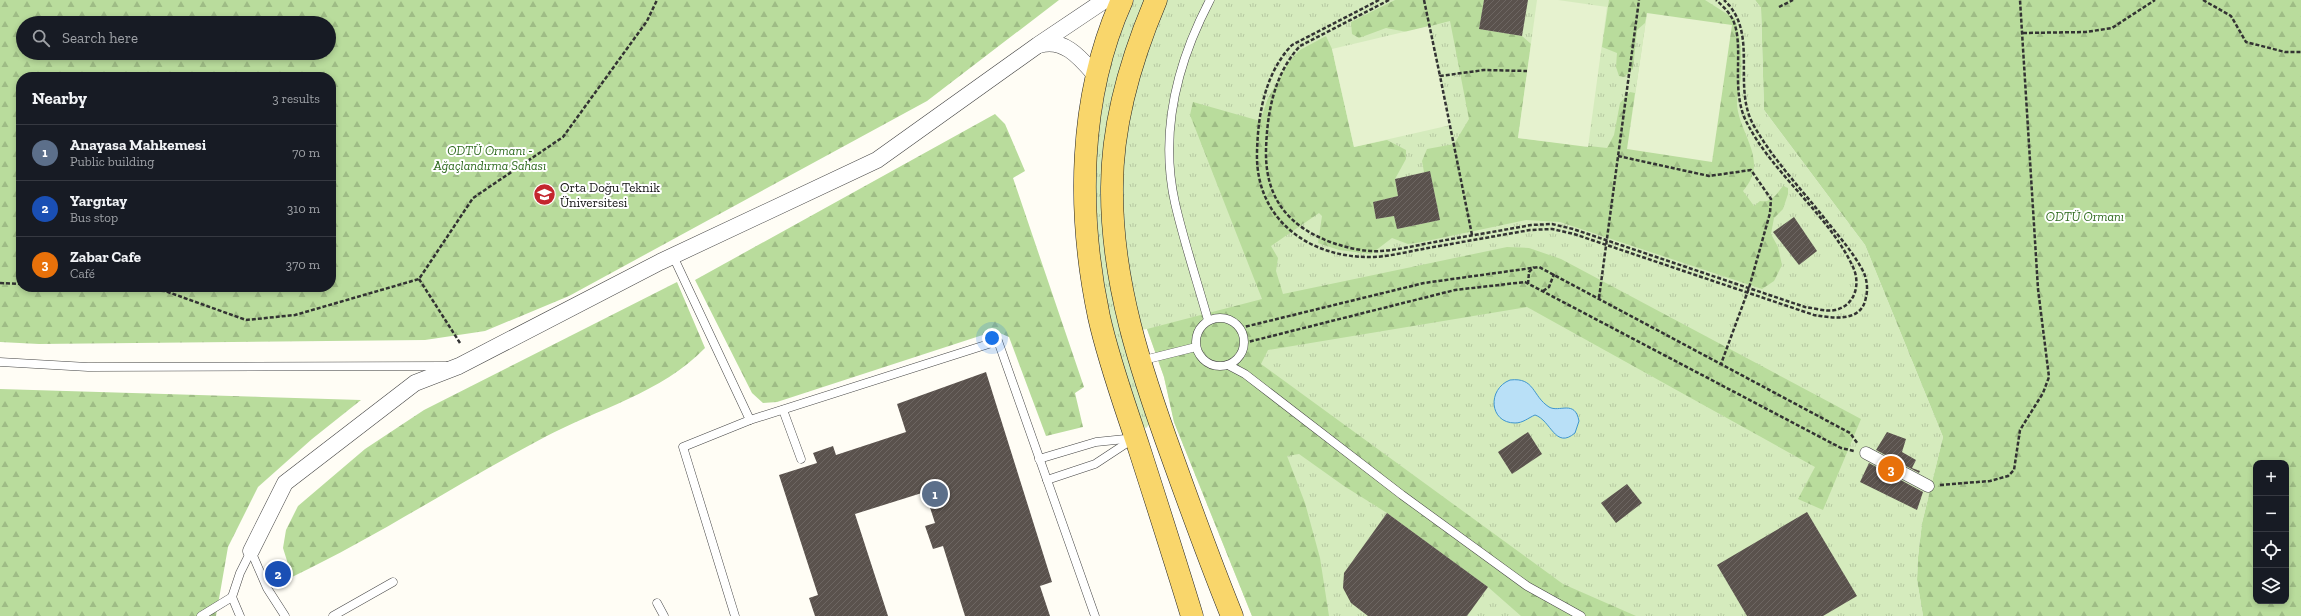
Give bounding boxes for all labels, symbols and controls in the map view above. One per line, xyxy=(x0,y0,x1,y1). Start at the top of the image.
search box xyxy=(16,16,336,60)
icon: search xyxy=(30,27,52,49)
text: Search here xyxy=(62,29,138,47)
text: Nearby xyxy=(32,88,87,108)
text: 3 results xyxy=(272,91,320,106)
text: Anayasa Mahkemesi xyxy=(70,136,206,154)
park label: ODTÜ Ormanı - Ağaçlandırma Sahası xyxy=(433,143,546,173)
text: 1 xyxy=(42,145,48,160)
text: 70 m xyxy=(292,145,320,160)
text: Public building xyxy=(70,154,154,169)
place label: Orta Doğu Teknik Üniversitesi xyxy=(560,180,660,210)
school or university icon: Orta Doğu Teknik Üniversitesi xyxy=(531,181,557,207)
text: Yargıtay xyxy=(70,192,127,210)
text: 2 xyxy=(42,201,48,216)
text: 310 m xyxy=(287,201,320,216)
park label: ODTÜ Ormanı xyxy=(2046,209,2124,224)
text: Bus stop xyxy=(70,210,118,225)
text: Zabar Cafe xyxy=(70,248,141,266)
text: 3 xyxy=(42,257,48,272)
text: 370 m xyxy=(286,257,320,272)
text: Café xyxy=(70,266,95,281)
your location xyxy=(982,328,1002,348)
pin: 3 xyxy=(1878,454,1904,484)
map controls xyxy=(2253,460,2289,604)
button: + xyxy=(2253,460,2289,496)
pin: 1 xyxy=(922,479,948,509)
button: − xyxy=(2253,496,2289,532)
button: locate xyxy=(2253,532,2289,568)
pin: 2 xyxy=(265,559,291,589)
button: layers xyxy=(2253,568,2289,604)

